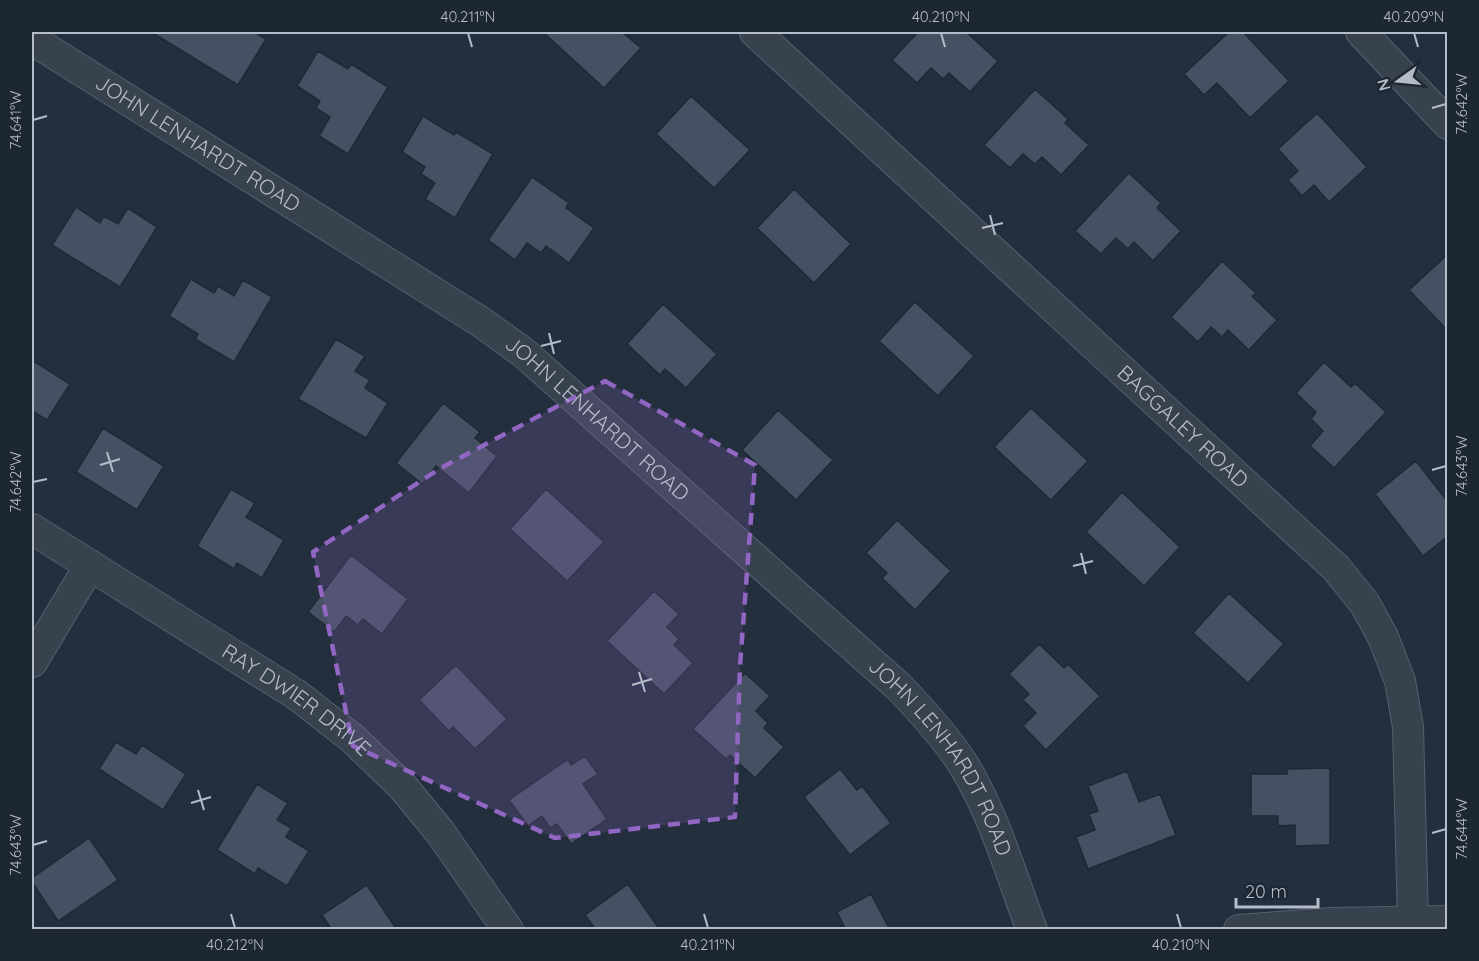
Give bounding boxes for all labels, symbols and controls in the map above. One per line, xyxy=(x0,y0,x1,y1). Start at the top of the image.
text: 40.211°N xyxy=(441,7,495,26)
text: 40.210°N xyxy=(912,7,970,26)
text: 40.209°N xyxy=(1383,7,1445,26)
north arrow xyxy=(1368,51,1428,111)
street label: JOHN LENHARDT ROAD xyxy=(91,69,305,217)
text: 74.642°W xyxy=(1452,73,1471,135)
text: N xyxy=(1372,77,1395,93)
text: 74.641°W xyxy=(6,90,25,149)
street label: JOHN LENHARDT ROAD xyxy=(500,330,695,506)
street label: BAGGALEY ROAD xyxy=(1112,359,1254,493)
text: 74.643°W xyxy=(1452,435,1471,497)
text: 74.642°W xyxy=(6,451,25,513)
street label: RAY DWIER DRIVE xyxy=(218,637,377,761)
street label: JOHN LENHARDT ROAD xyxy=(864,652,1018,859)
text: 74.644°W xyxy=(1452,798,1471,860)
text: 74.643°W xyxy=(6,814,25,876)
scale bar xyxy=(1236,871,1318,909)
text: 20 m xyxy=(1245,880,1287,903)
text: 40.212°N xyxy=(206,935,264,954)
text: 40.211°N xyxy=(681,935,735,954)
text: 40.210°N xyxy=(1152,935,1210,954)

